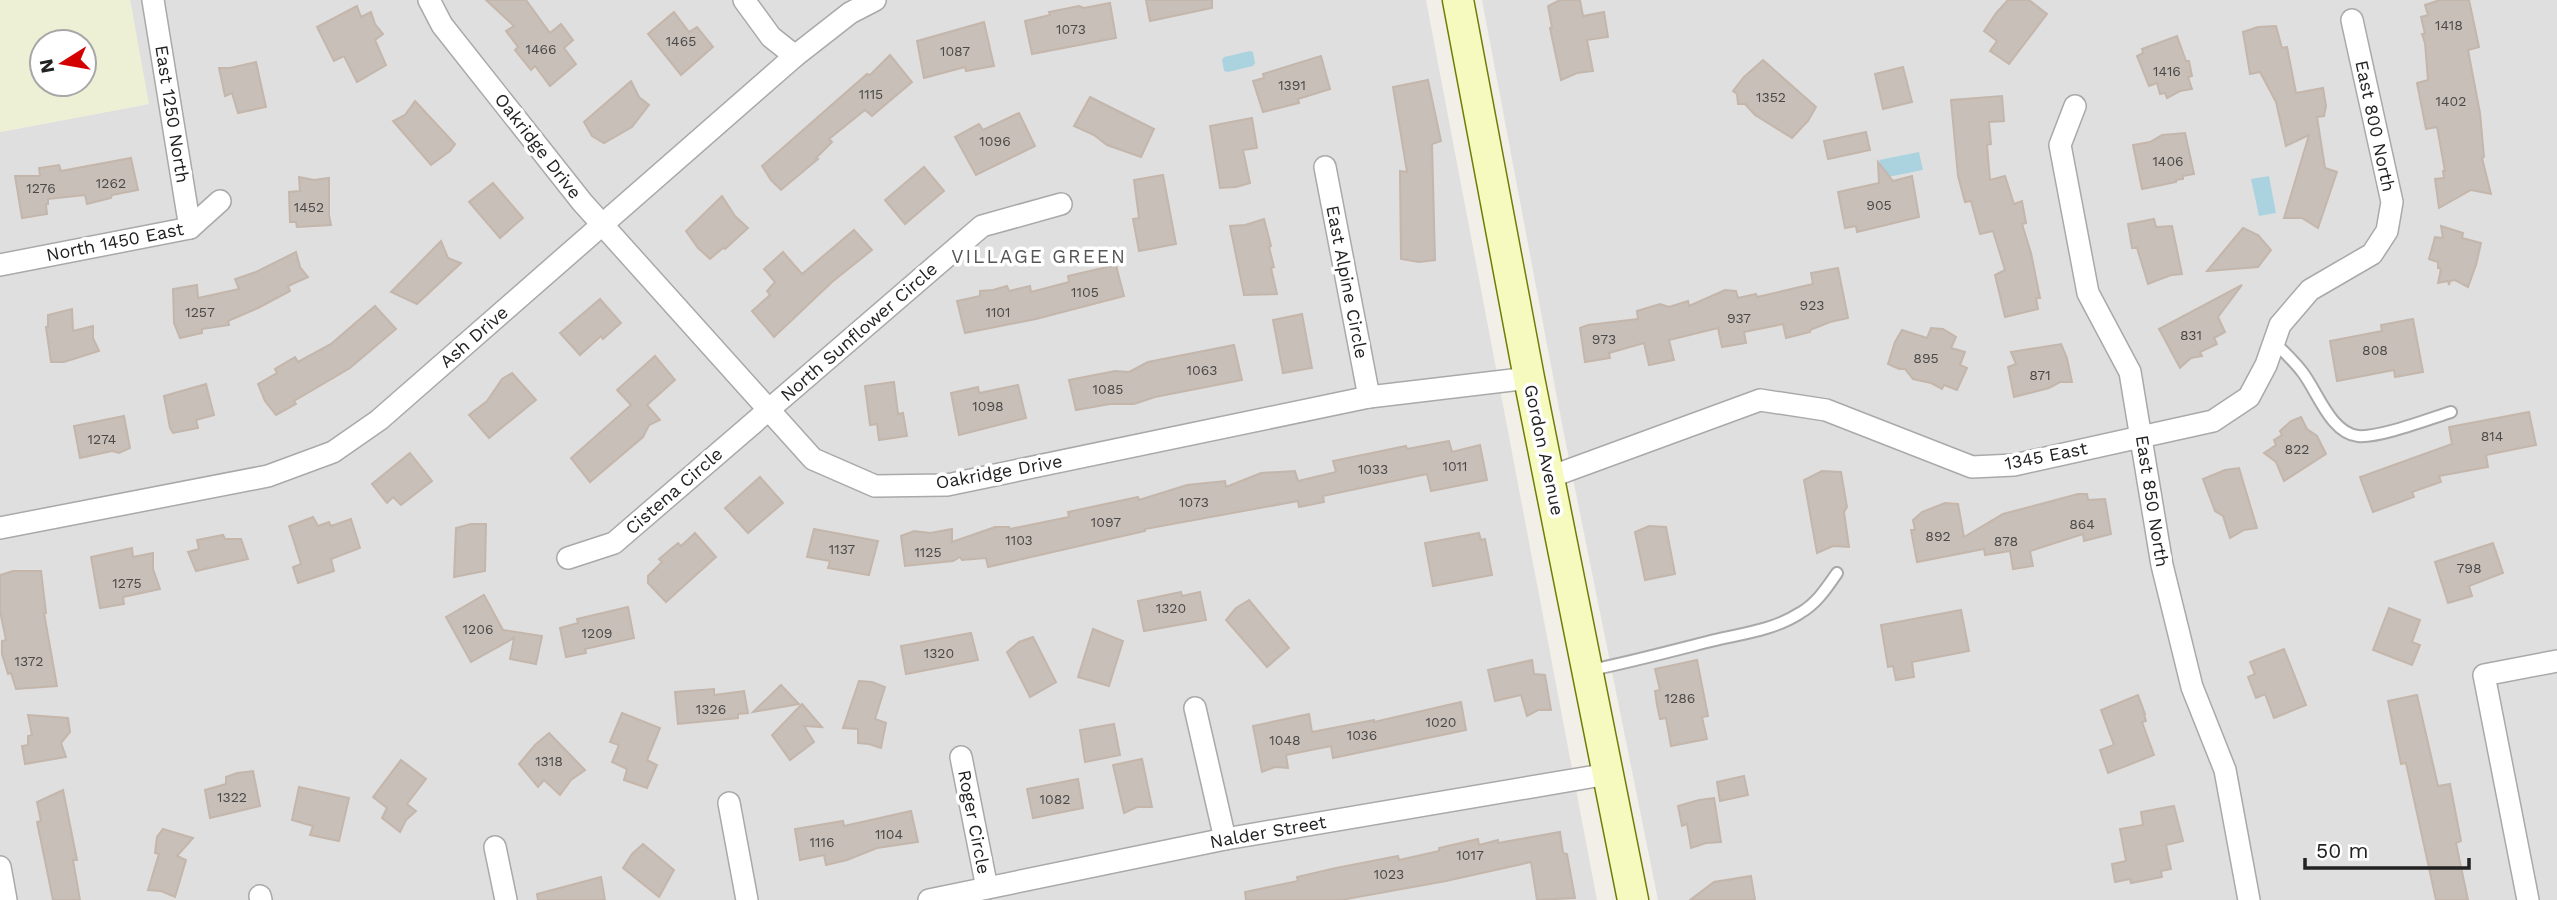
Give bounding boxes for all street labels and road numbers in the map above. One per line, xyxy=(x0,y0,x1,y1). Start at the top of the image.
street label: East 1250 North xyxy=(151,44,194,184)
street label: East 800 North xyxy=(2351,58,2400,194)
street label: Oakridge Drive xyxy=(491,89,586,203)
street label: East Alpine Circle xyxy=(1322,204,1373,360)
street label: North 1450 East xyxy=(44,218,186,265)
street label: North Sunflower Circle xyxy=(776,258,941,405)
street label: Ash Drive xyxy=(435,301,512,372)
street label: Gordon Avenue xyxy=(1520,383,1569,517)
street label: East 850 North xyxy=(2132,434,2173,568)
street label: 1345 East xyxy=(2003,437,2089,474)
street label: Cistena Circle xyxy=(621,443,727,538)
street label: Oakridge Drive xyxy=(934,450,1064,493)
street label: Roger Circle xyxy=(954,768,995,876)
street label: Nalder Street xyxy=(1208,811,1328,852)

